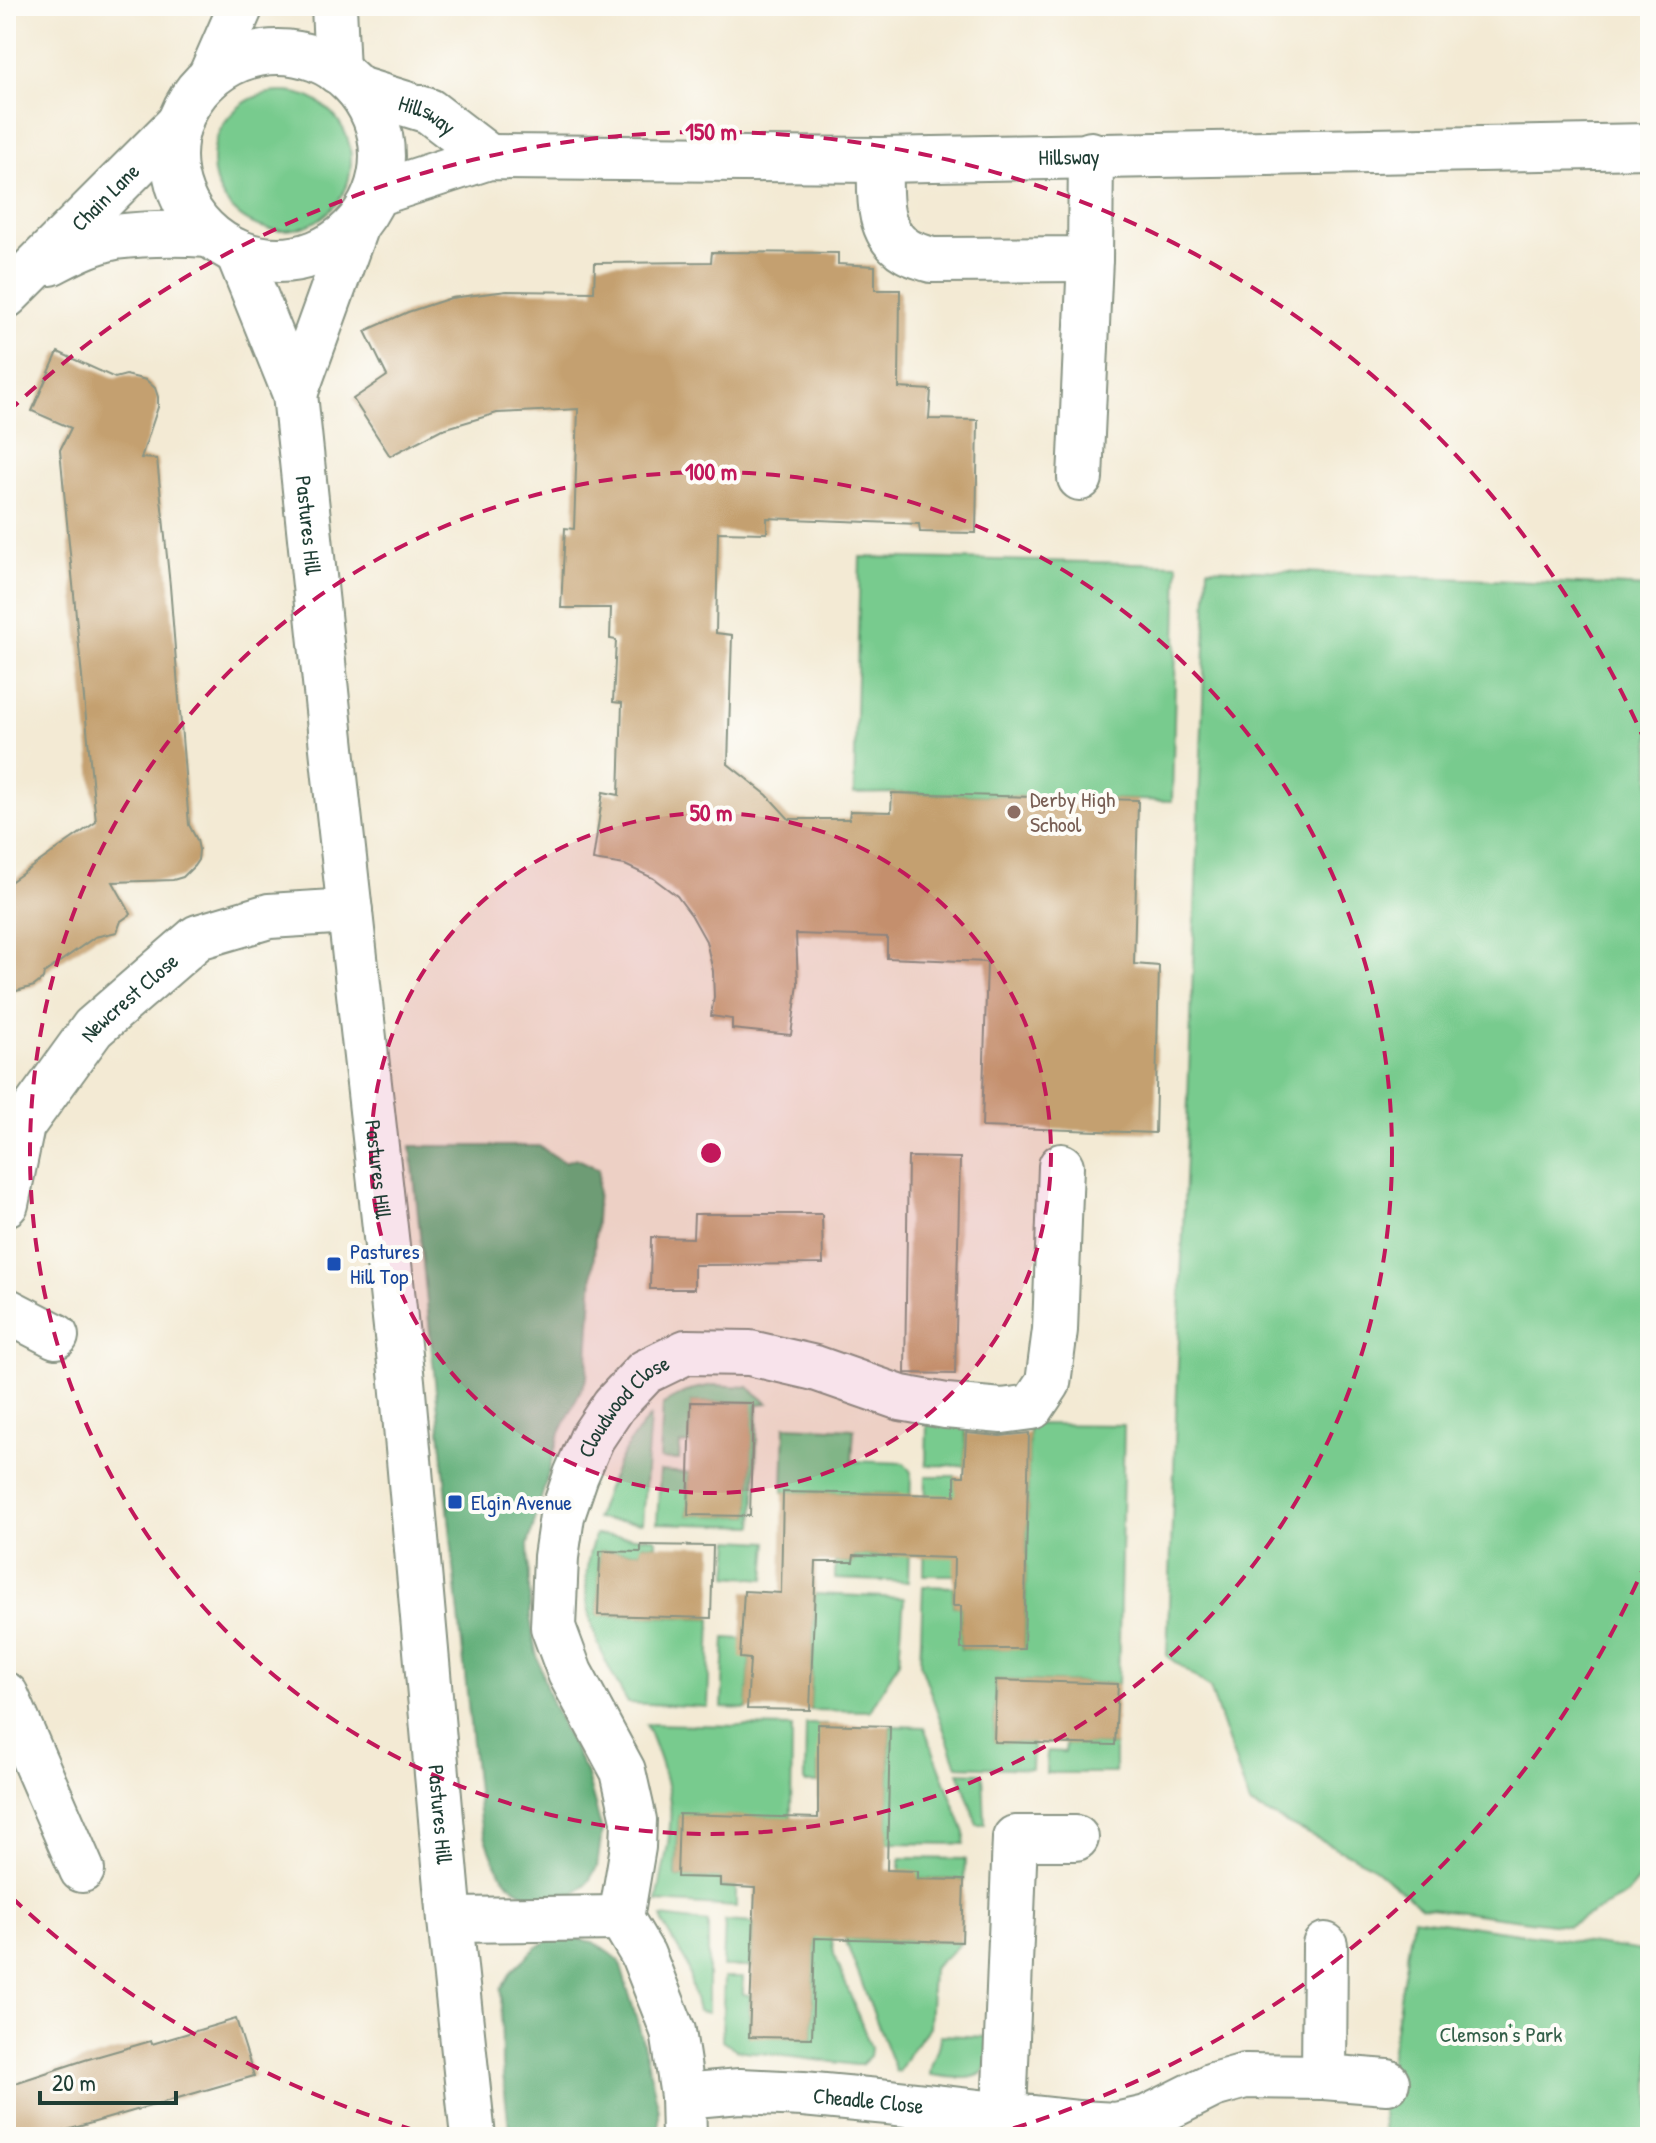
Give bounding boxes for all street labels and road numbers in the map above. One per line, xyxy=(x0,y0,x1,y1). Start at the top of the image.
street label: Hillsway xyxy=(395,87,462,141)
street label: Hillsway xyxy=(1038,141,1100,172)
street label: Chain Lane xyxy=(64,156,146,238)
street label: Pastures Hill xyxy=(289,474,329,577)
street label: Newcrest Close xyxy=(73,946,185,1048)
street label: Pastures Hill xyxy=(358,1118,399,1221)
street label: Cloudwood Close xyxy=(570,1347,674,1462)
street label: Pastures Hill xyxy=(421,1763,460,1866)
street label: Cheadle Close xyxy=(812,2080,926,2121)

